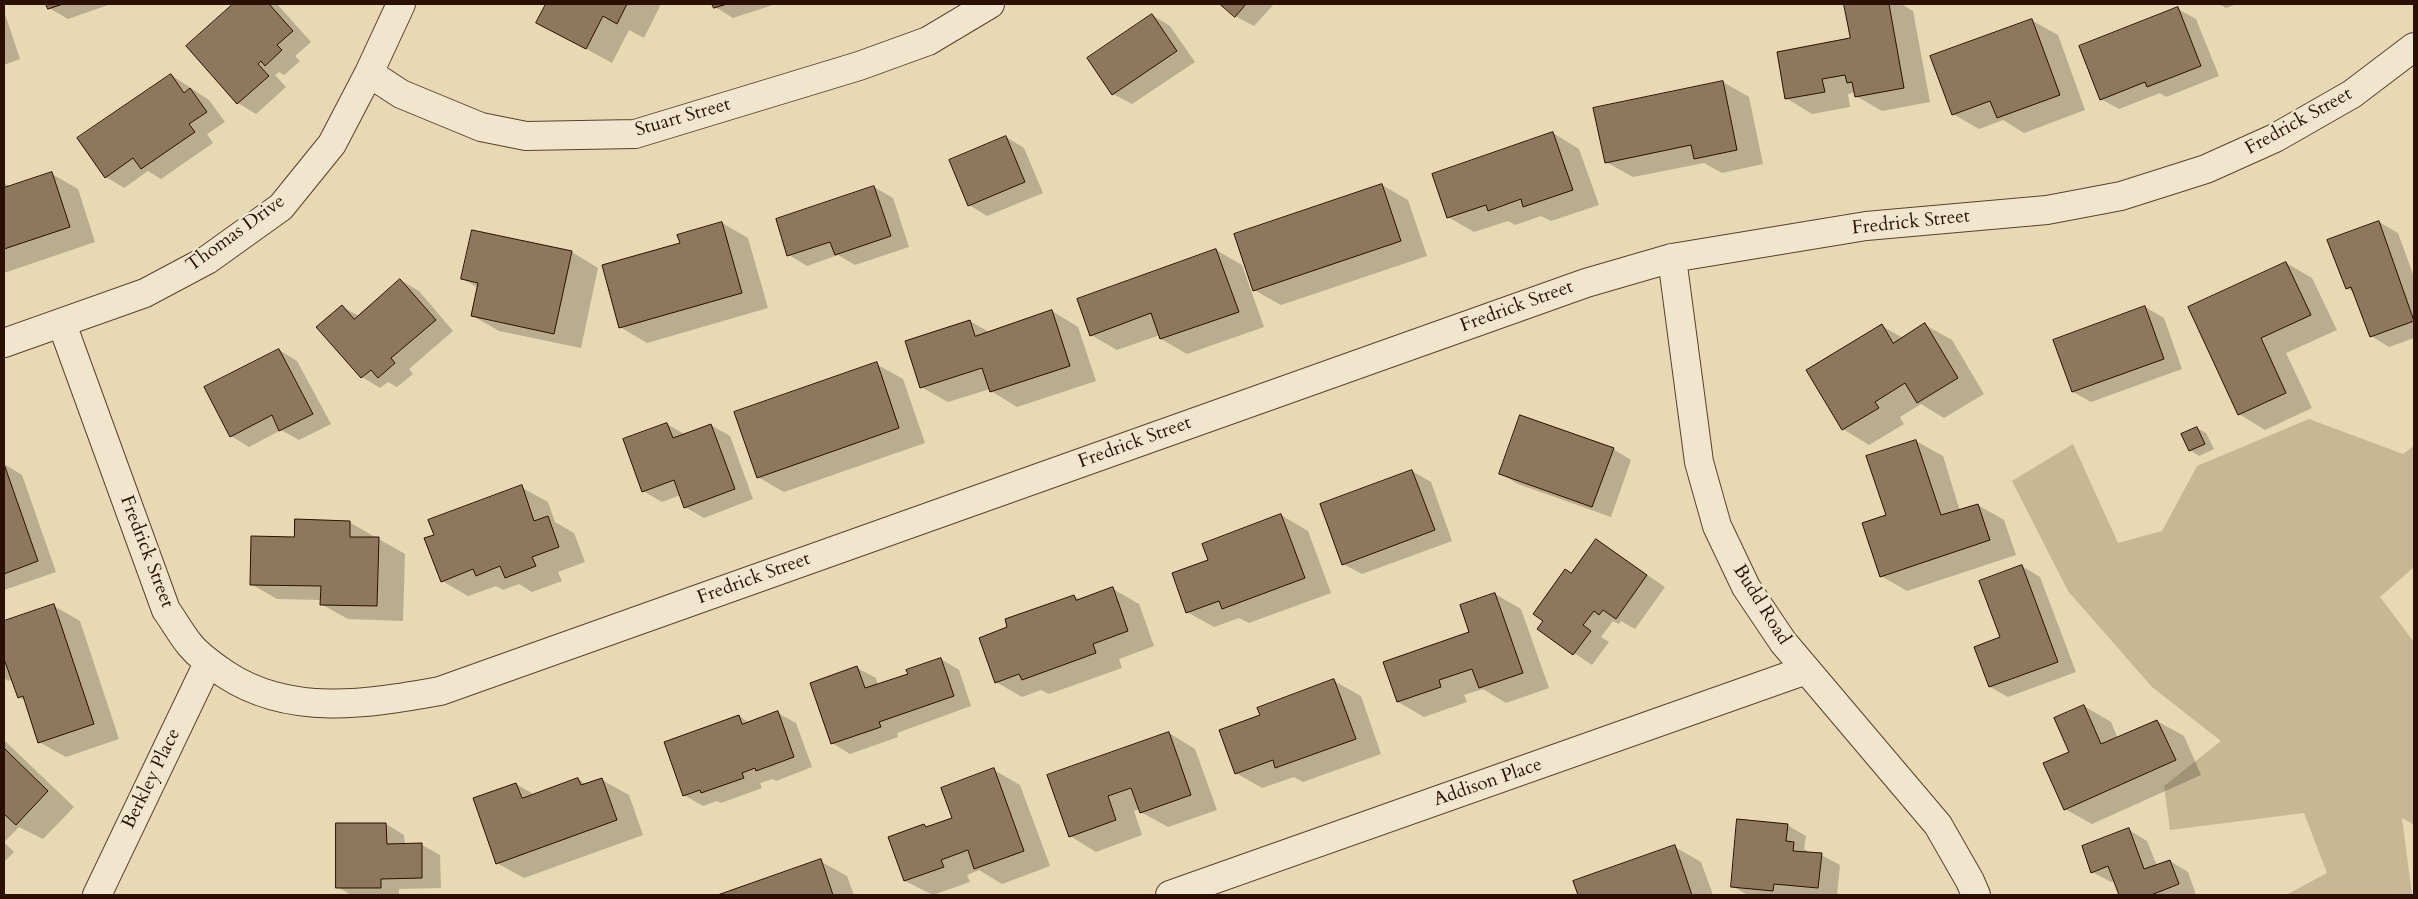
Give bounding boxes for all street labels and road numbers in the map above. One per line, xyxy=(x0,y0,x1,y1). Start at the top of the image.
street label: Fredrick Street xyxy=(2242,83,2356,161)
street label: Stuart Street xyxy=(633,94,733,142)
street label: Thomas Drive xyxy=(182,191,290,277)
street label: Fredrick Street xyxy=(1851,205,1971,241)
street label: Fredrick Street xyxy=(1457,276,1577,338)
street label: Fredrick Street xyxy=(1075,412,1195,474)
street label: Fredrick Street xyxy=(114,493,178,611)
street label: Fredrick Street xyxy=(694,548,814,610)
street label: Budd Road xyxy=(1727,561,1795,649)
street label: Berkley Place xyxy=(118,725,186,833)
street label: Addison Place xyxy=(1431,754,1545,812)

